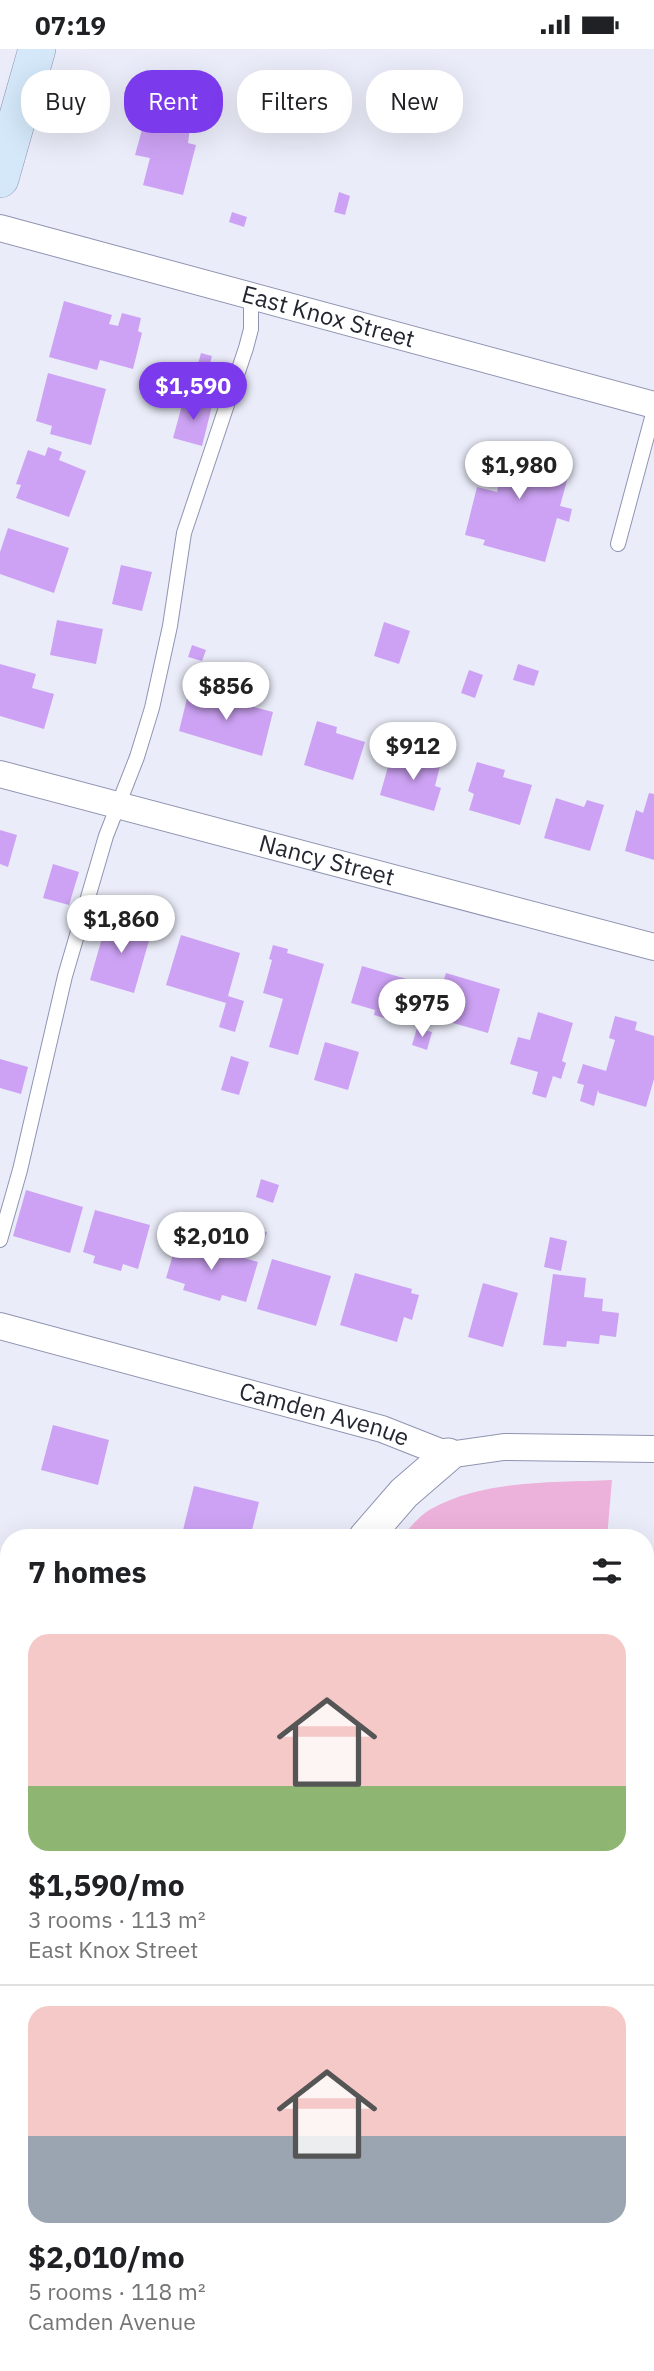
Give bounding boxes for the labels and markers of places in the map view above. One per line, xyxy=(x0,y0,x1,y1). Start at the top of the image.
pin: $1,590 xyxy=(136,363,250,422)
pin: $1,980 xyxy=(462,441,576,501)
pin: $856 xyxy=(185,663,267,722)
pin: $912 xyxy=(372,723,454,782)
pin: $1,860 xyxy=(64,895,178,955)
pin: $975 xyxy=(381,979,463,1039)
pin: $2,010 xyxy=(154,1213,268,1272)

